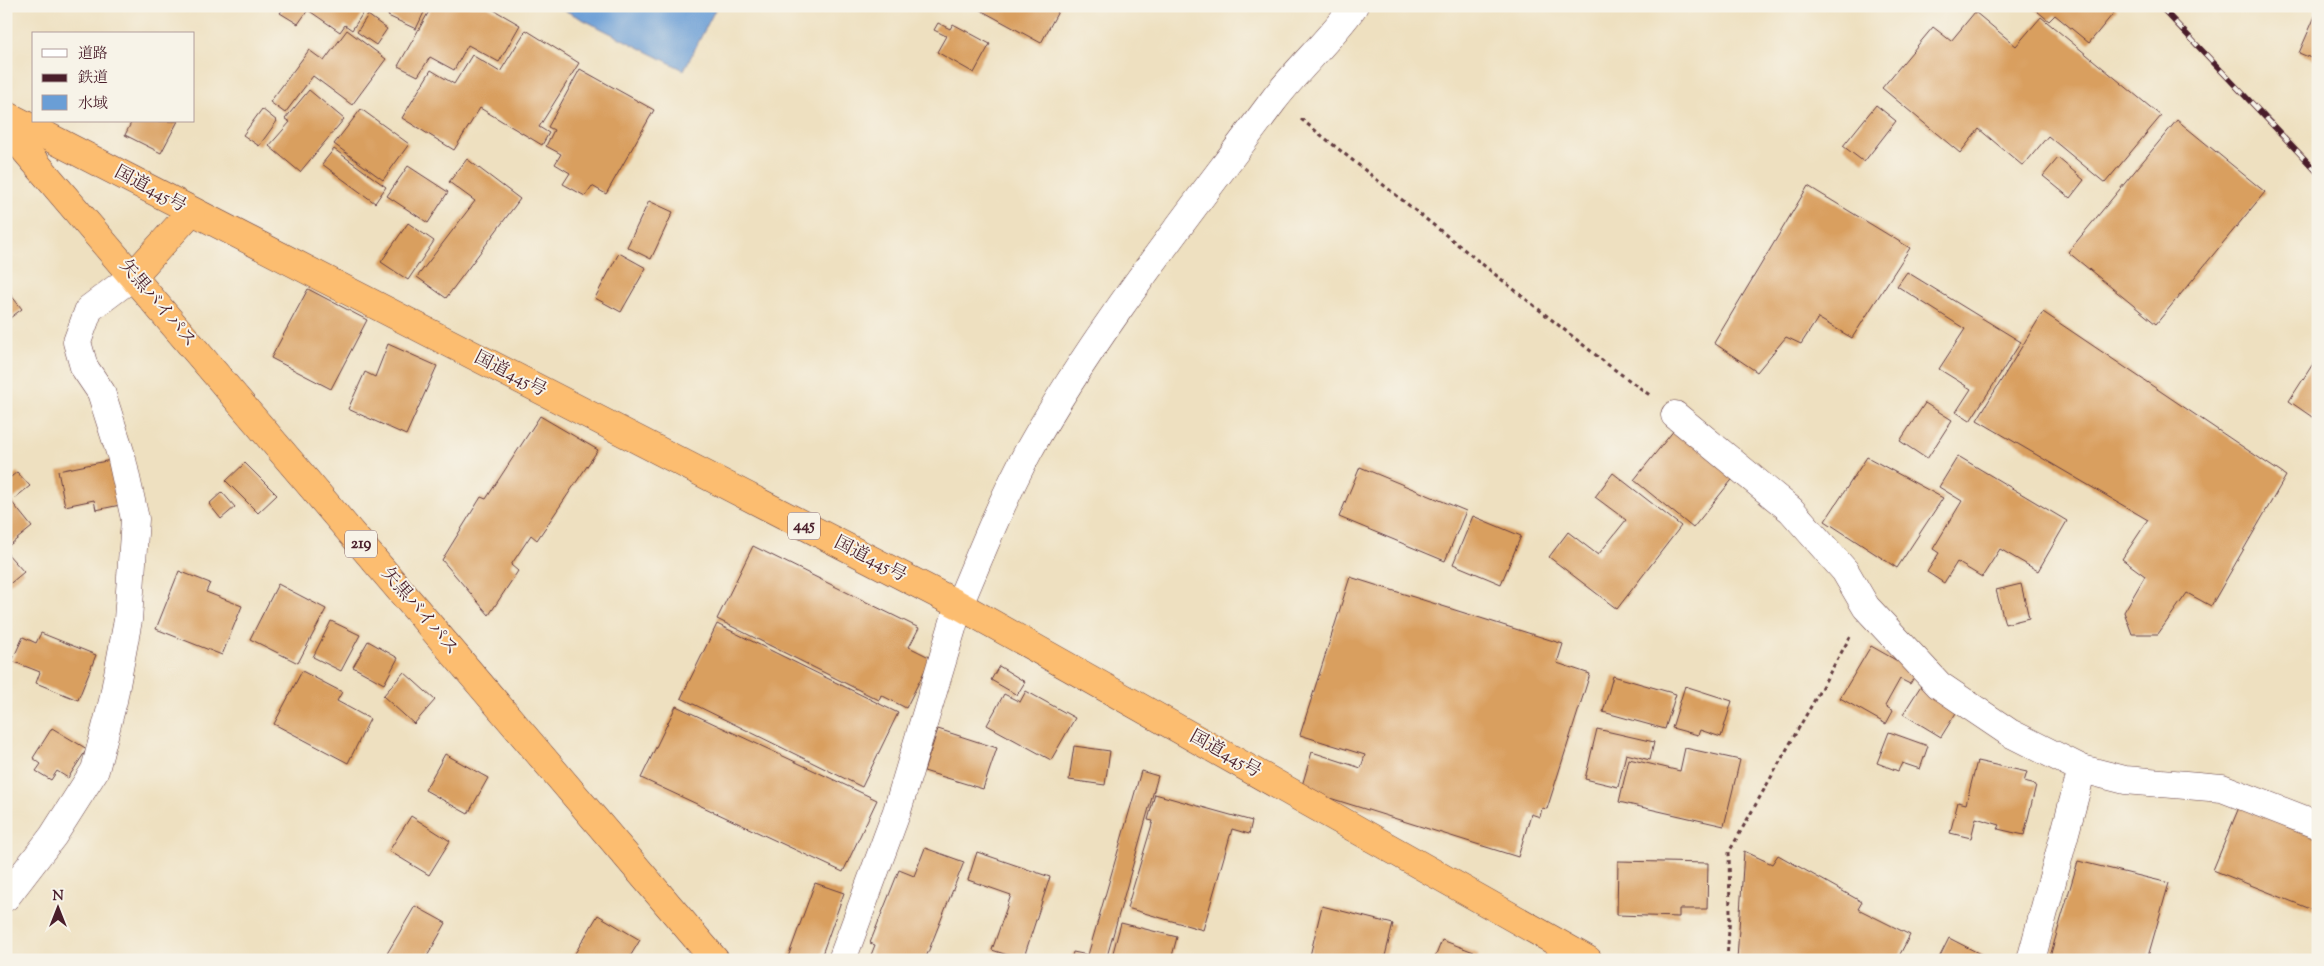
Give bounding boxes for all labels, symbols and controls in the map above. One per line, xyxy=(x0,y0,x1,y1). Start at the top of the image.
legend xyxy=(32,32,195,122)
text: 道路 xyxy=(78,44,108,65)
text: 鉄道 xyxy=(78,68,108,89)
text: 水域 xyxy=(78,94,108,115)
street label: 国道445号 xyxy=(109,160,191,220)
street label: 矢黒バイパス xyxy=(112,254,202,354)
street label: 国道445号 xyxy=(469,346,551,404)
road number: 445 xyxy=(788,512,820,540)
road number: 219 xyxy=(345,530,377,558)
street label: 国道445号 xyxy=(829,531,911,589)
street label: 矢黒バイパス xyxy=(374,562,464,662)
street label: 国道445号 xyxy=(1184,725,1266,785)
north arrow xyxy=(32,884,82,934)
text: N xyxy=(52,887,64,907)

